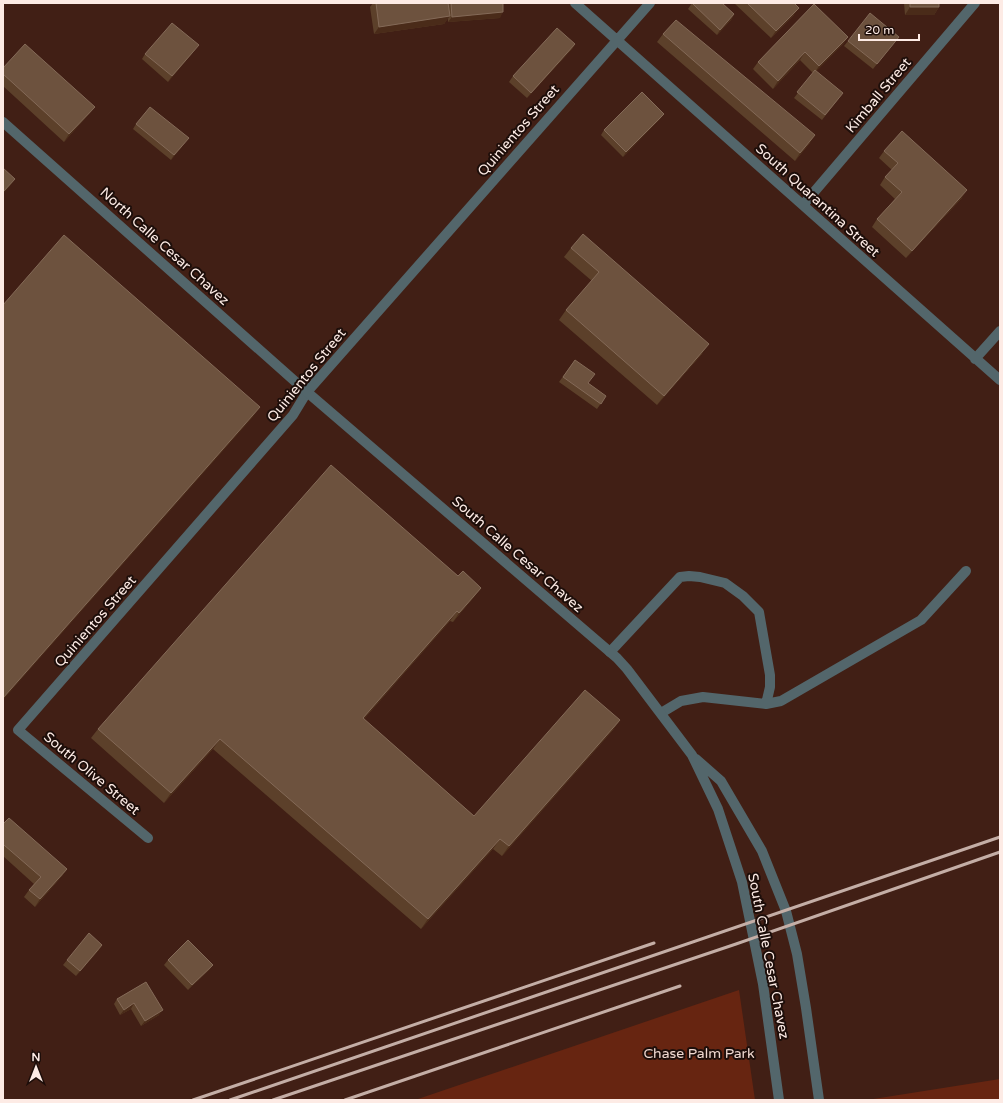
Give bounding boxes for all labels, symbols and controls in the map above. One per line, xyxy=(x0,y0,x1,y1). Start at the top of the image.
scale bar xyxy=(859,16,919,42)
text: 20 m xyxy=(865,23,894,37)
street label: Kimball Street xyxy=(842,54,915,136)
street label: Quinientos Street xyxy=(474,81,563,180)
street label: South Quarantina Street xyxy=(752,140,884,261)
street label: North Calle Cesar Chavez xyxy=(97,184,233,309)
street label: Quinientos Street xyxy=(263,325,350,426)
street label: South Calle Cesar Chavez xyxy=(448,493,587,616)
street label: Quinientos Street xyxy=(51,572,140,671)
street label: South Olive Street xyxy=(40,728,144,819)
street label: South Calle Cesar Chavez xyxy=(744,872,793,1040)
park label: Chase Palm Park xyxy=(643,1045,755,1062)
north arrow xyxy=(16,1047,56,1087)
text: N xyxy=(32,1051,40,1064)

